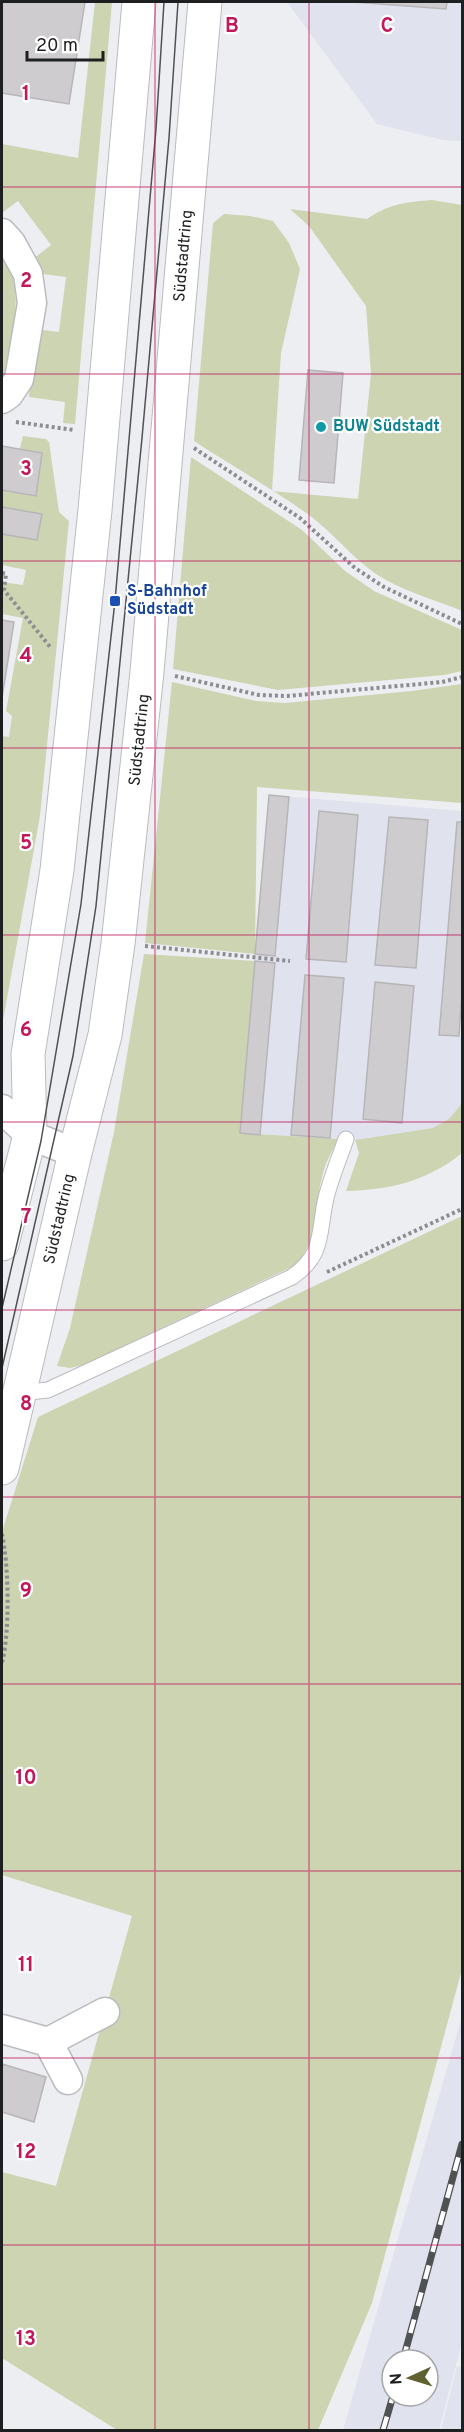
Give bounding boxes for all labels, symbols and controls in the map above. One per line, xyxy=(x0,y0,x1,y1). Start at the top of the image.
text: B xyxy=(225,14,239,40)
text: C xyxy=(381,14,393,40)
scale bar xyxy=(27,24,104,62)
text: 20 m xyxy=(36,35,78,58)
text: 1 xyxy=(22,82,30,108)
street label: Südstadtring xyxy=(170,209,198,303)
text: 2 xyxy=(20,269,32,295)
place label: BUW Südstadt xyxy=(333,417,440,437)
marker: BUW Südstadt xyxy=(314,420,328,434)
text: 3 xyxy=(20,457,32,483)
place label: S-Bahnhof Südstadt xyxy=(127,582,207,620)
marker: S-Bahnhof Südstadt xyxy=(108,594,122,608)
text: 4 xyxy=(20,644,32,670)
street label: Südstadtring xyxy=(125,693,155,787)
text: 5 xyxy=(20,831,32,857)
text: 6 xyxy=(20,1018,32,1044)
street label: Südstadtring xyxy=(40,1172,80,1266)
text: 7 xyxy=(21,1205,31,1231)
text: 8 xyxy=(20,1392,32,1418)
text: 9 xyxy=(20,1579,32,1605)
text: 10 xyxy=(15,1766,37,1792)
text: 11 xyxy=(18,1953,34,1979)
text: 12 xyxy=(16,2140,36,2166)
text: 13 xyxy=(16,2327,36,2353)
north arrow xyxy=(380,2348,440,2408)
text: N xyxy=(387,2372,407,2385)

